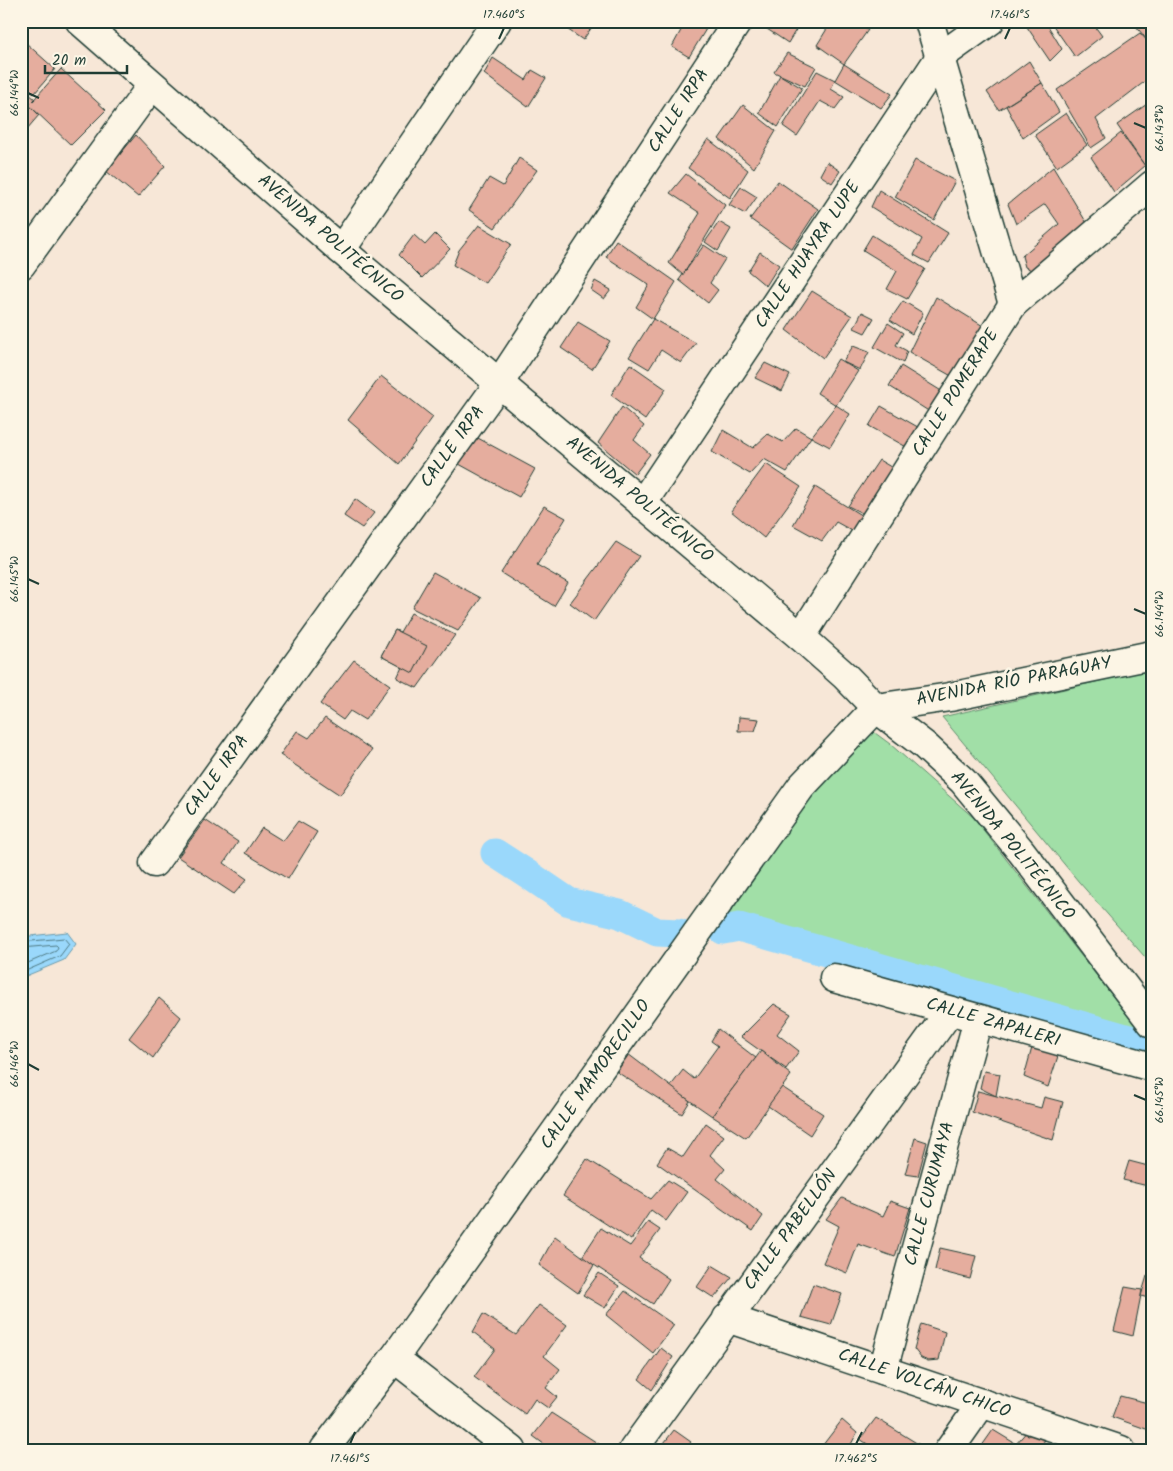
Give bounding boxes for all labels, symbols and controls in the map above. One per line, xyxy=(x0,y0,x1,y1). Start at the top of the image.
text: 17.460°S xyxy=(483,5,526,24)
text: 17.461°S xyxy=(990,5,1030,24)
scale bar xyxy=(45,42,128,74)
text: 20 m xyxy=(52,49,86,73)
street label: CALLE IRPA xyxy=(641,63,717,159)
text: 66.144°W xyxy=(5,70,24,116)
text: 66.143°W xyxy=(1150,105,1169,151)
street label: AVENIDA POLITÉCNICO xyxy=(251,167,409,311)
street label: CALLE HUAYRA LUPE xyxy=(748,175,869,335)
street label: CALLE POMERAPE xyxy=(905,323,1007,463)
street label: CALLE IRPA xyxy=(413,400,493,494)
street label: AVENIDA POLITÉCNICO xyxy=(559,429,719,571)
text: 66.145°W xyxy=(5,556,24,602)
text: 66.144°W xyxy=(1150,591,1169,637)
street label: AVENIDA RÍO PARAGUAY xyxy=(914,649,1115,715)
street label: CALLE IRPA xyxy=(177,729,257,823)
street label: AVENIDA POLITÉCNICO xyxy=(942,765,1082,927)
street label: CALLE ZAPALERI xyxy=(922,990,1064,1056)
street label: CALLE MAMORECILLO xyxy=(533,994,659,1156)
text: 66.146°W xyxy=(5,1041,24,1087)
text: 66.145°W xyxy=(1150,1077,1169,1123)
street label: CALLE CURUMAYA xyxy=(897,1119,963,1269)
street label: CALLE PABELLÓN xyxy=(737,1163,845,1297)
street label: CALLE VOLCÁN CHICO xyxy=(834,1341,1014,1427)
text: 17.461°S xyxy=(330,1449,370,1468)
text: 17.462°S xyxy=(835,1449,878,1468)

